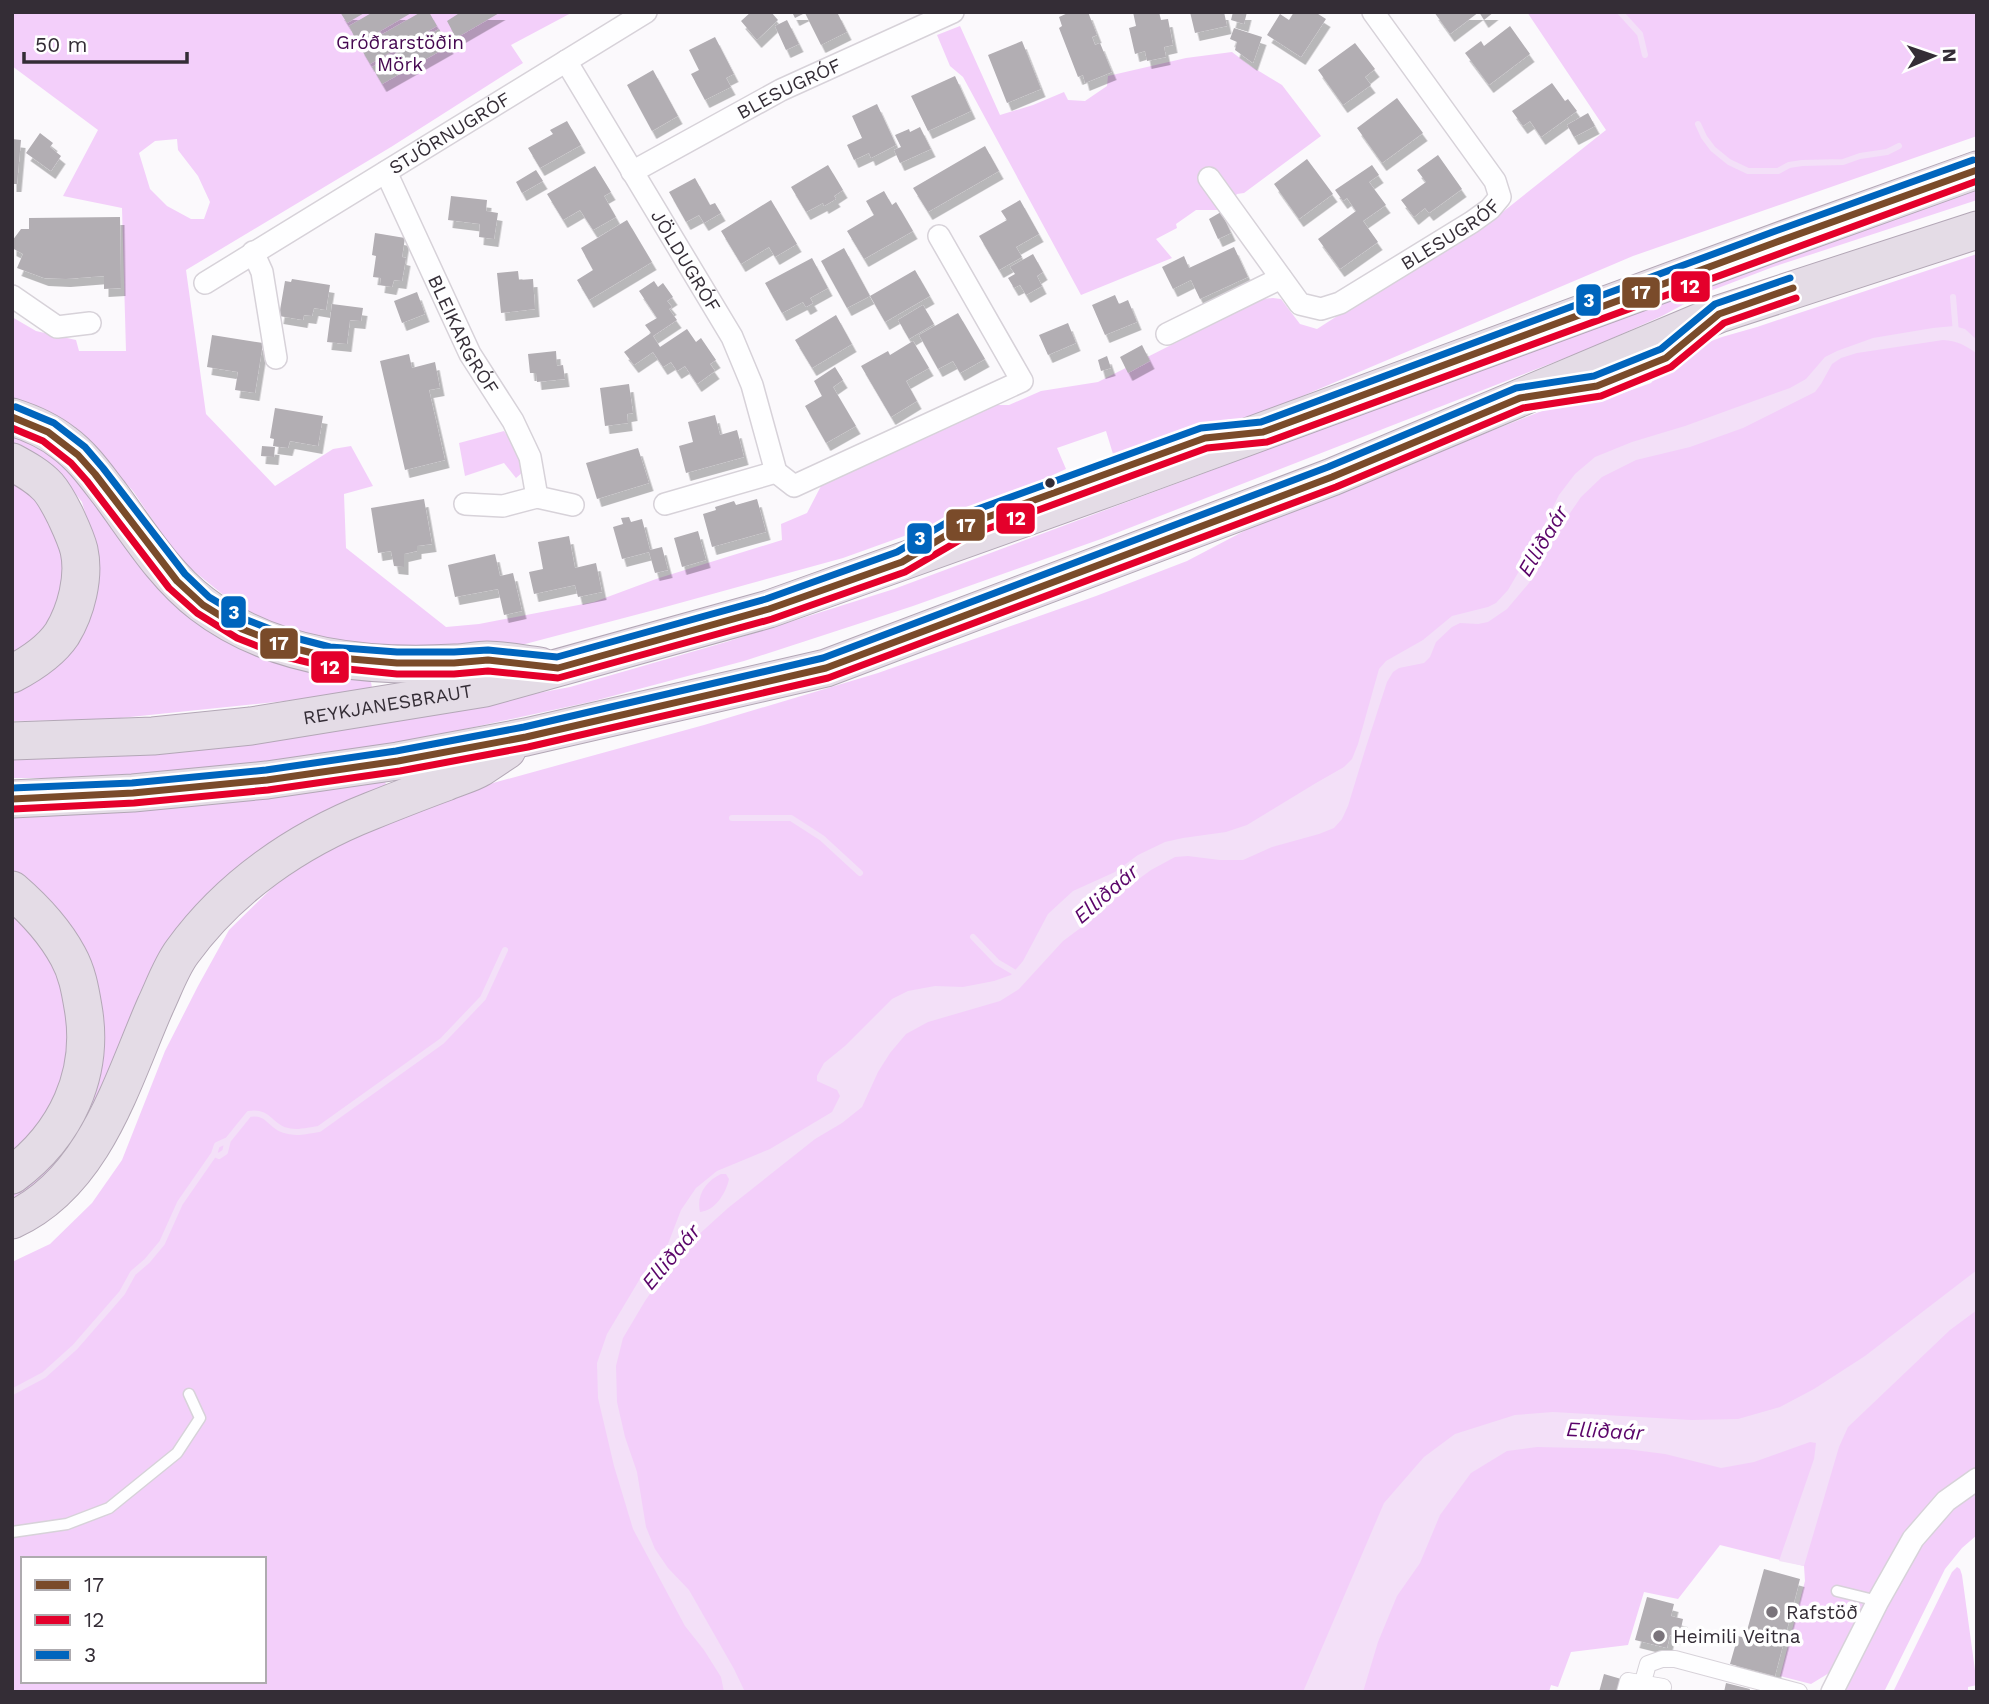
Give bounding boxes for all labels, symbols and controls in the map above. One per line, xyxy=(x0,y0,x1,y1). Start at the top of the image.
scale bar xyxy=(24,21,187,65)
north arrow xyxy=(1898,21,1968,91)
park label: Gróðrarstöðin Mörk xyxy=(336,31,464,76)
text: 50 m xyxy=(35,32,87,57)
text: N xyxy=(1938,48,1961,63)
street label: BLESUGRÓF xyxy=(733,53,845,124)
street label: STJÖRNUGRÓF xyxy=(385,87,515,179)
street label: BLESUGRÓF xyxy=(1397,194,1506,275)
street label: JÖLDUGRÓF xyxy=(646,205,725,316)
line badge: 12 xyxy=(1670,270,1711,303)
street label: BLEIKARGRÓF xyxy=(423,271,504,398)
text: 12 xyxy=(1680,275,1700,298)
line badge: 17 xyxy=(1621,276,1661,309)
text: 17 xyxy=(1631,281,1651,304)
line badge: 3 xyxy=(1575,283,1602,317)
text: 3 xyxy=(1583,289,1595,312)
unlabelled marker xyxy=(1043,476,1057,490)
water label: Elliðaár xyxy=(1512,500,1574,581)
line badge: 12 xyxy=(995,502,1036,535)
text: 12 xyxy=(1006,507,1026,530)
line badge: 17 xyxy=(945,508,986,542)
text: 17 xyxy=(956,514,976,537)
line badge: 3 xyxy=(906,522,933,555)
text: 3 xyxy=(914,527,926,550)
line badge: 3 xyxy=(220,595,247,629)
text: 3 xyxy=(228,601,240,624)
line badge: 17 xyxy=(259,627,299,660)
text: 17 xyxy=(269,632,289,655)
line badge: 12 xyxy=(310,650,350,684)
text: 12 xyxy=(320,656,340,679)
street label: REYKJANESBRAUT xyxy=(301,679,474,729)
water label: Elliðaár xyxy=(1068,858,1144,929)
water label: Elliðaár xyxy=(636,1218,706,1295)
water label: Elliðaár xyxy=(1565,1416,1645,1445)
legend xyxy=(21,1557,266,1683)
text: 17 xyxy=(84,1572,104,1597)
place label: Rafstöð xyxy=(1786,1601,1858,1624)
marker: Rafstöð xyxy=(1764,1604,1780,1620)
text: 12 xyxy=(84,1607,104,1632)
place label: Heimili Veitna xyxy=(1673,1625,1801,1648)
marker: Heimili Veitna xyxy=(1651,1628,1667,1644)
text: 3 xyxy=(84,1642,96,1667)

